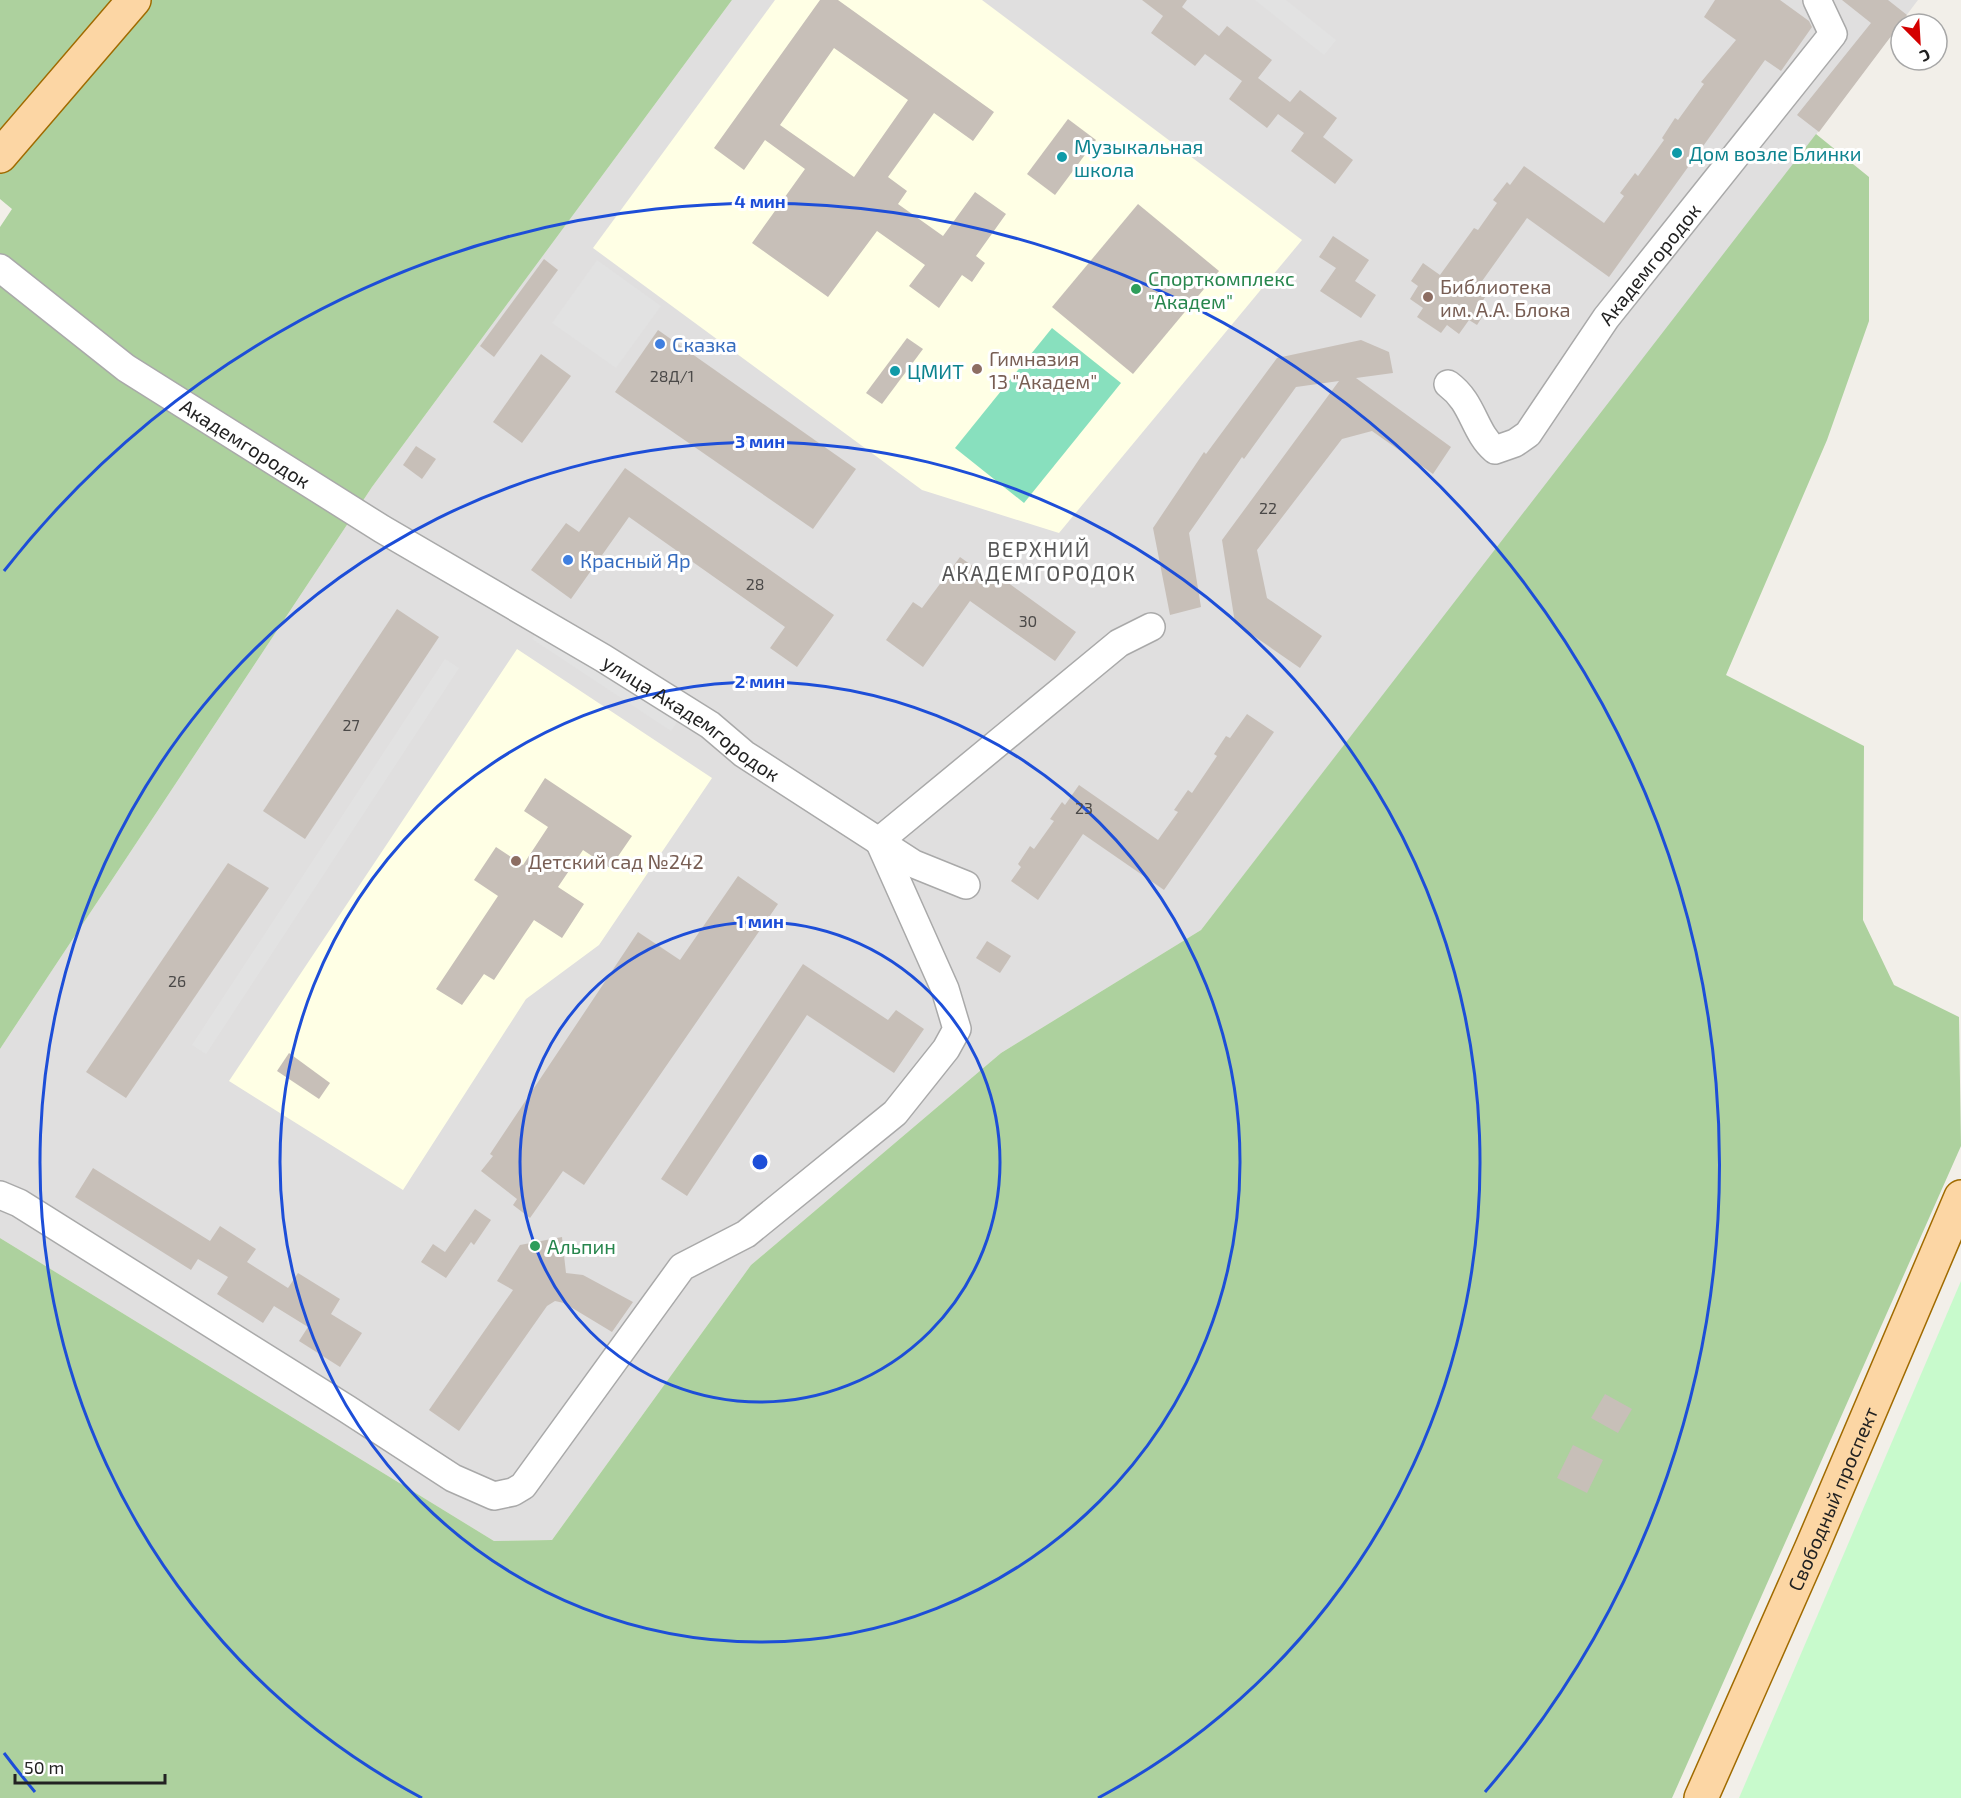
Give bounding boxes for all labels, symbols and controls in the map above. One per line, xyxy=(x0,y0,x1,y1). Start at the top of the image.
north arrow xyxy=(1889,12,1949,72)
text: С xyxy=(1917,46,1933,67)
place label: Музыкальная школа xyxy=(1074,134,1203,181)
place label: Дом возле Блинки xyxy=(1689,141,1862,165)
marker: Дом возле Блинки xyxy=(1670,146,1684,160)
marker: Музыкальная школа xyxy=(1055,150,1069,164)
text: 4 мин xyxy=(734,190,786,212)
street label: Академгородок xyxy=(1594,198,1705,329)
place label: Спорткомплекс "Академ" xyxy=(1148,266,1295,313)
place label: Библиотека им. А.А. Блока xyxy=(1440,274,1571,321)
marker: Спорткомплекс "Академ" xyxy=(1129,282,1143,296)
marker: Библиотека им. А.А. Блока xyxy=(1421,290,1435,304)
place label: Сказка xyxy=(672,332,737,356)
marker: Сказка xyxy=(653,337,667,351)
place label: Гимназия 13 "Академ" xyxy=(989,346,1097,393)
place label: ЦМИТ xyxy=(907,359,964,383)
marker: Гимназия 13 "Академ" xyxy=(970,362,984,376)
marker: ЦМИТ xyxy=(888,364,902,378)
house number: 28Д/1 xyxy=(650,366,694,385)
street label: Академгородок xyxy=(176,393,315,493)
text: 3 мин xyxy=(735,430,785,452)
house number: 22 xyxy=(1259,498,1277,517)
district label: ВЕРХНИЙ АКАДЕМГОРОДОК xyxy=(942,536,1136,585)
place label: Красный Яр xyxy=(580,548,691,572)
marker: Красный Яр xyxy=(561,553,575,567)
house number: 28 xyxy=(746,574,764,593)
house number: 30 xyxy=(1019,611,1037,630)
street label: улица Академгородок xyxy=(598,649,785,786)
text: 2 мин xyxy=(735,670,785,692)
house number: 27 xyxy=(342,715,360,734)
house number: 23 xyxy=(1075,798,1093,817)
place label: Детский сад №242 xyxy=(528,849,704,873)
marker: Детский сад №242 xyxy=(509,854,523,868)
text: 1 мин xyxy=(736,910,784,932)
house number: 26 xyxy=(168,971,186,990)
centre of rings xyxy=(750,1152,770,1172)
place label: Альпин xyxy=(547,1234,616,1258)
marker: Альпин xyxy=(528,1239,542,1253)
street label: Свободный проспект xyxy=(1782,1403,1882,1594)
scale bar xyxy=(15,1747,165,1785)
text: 50 m xyxy=(24,1756,64,1778)

